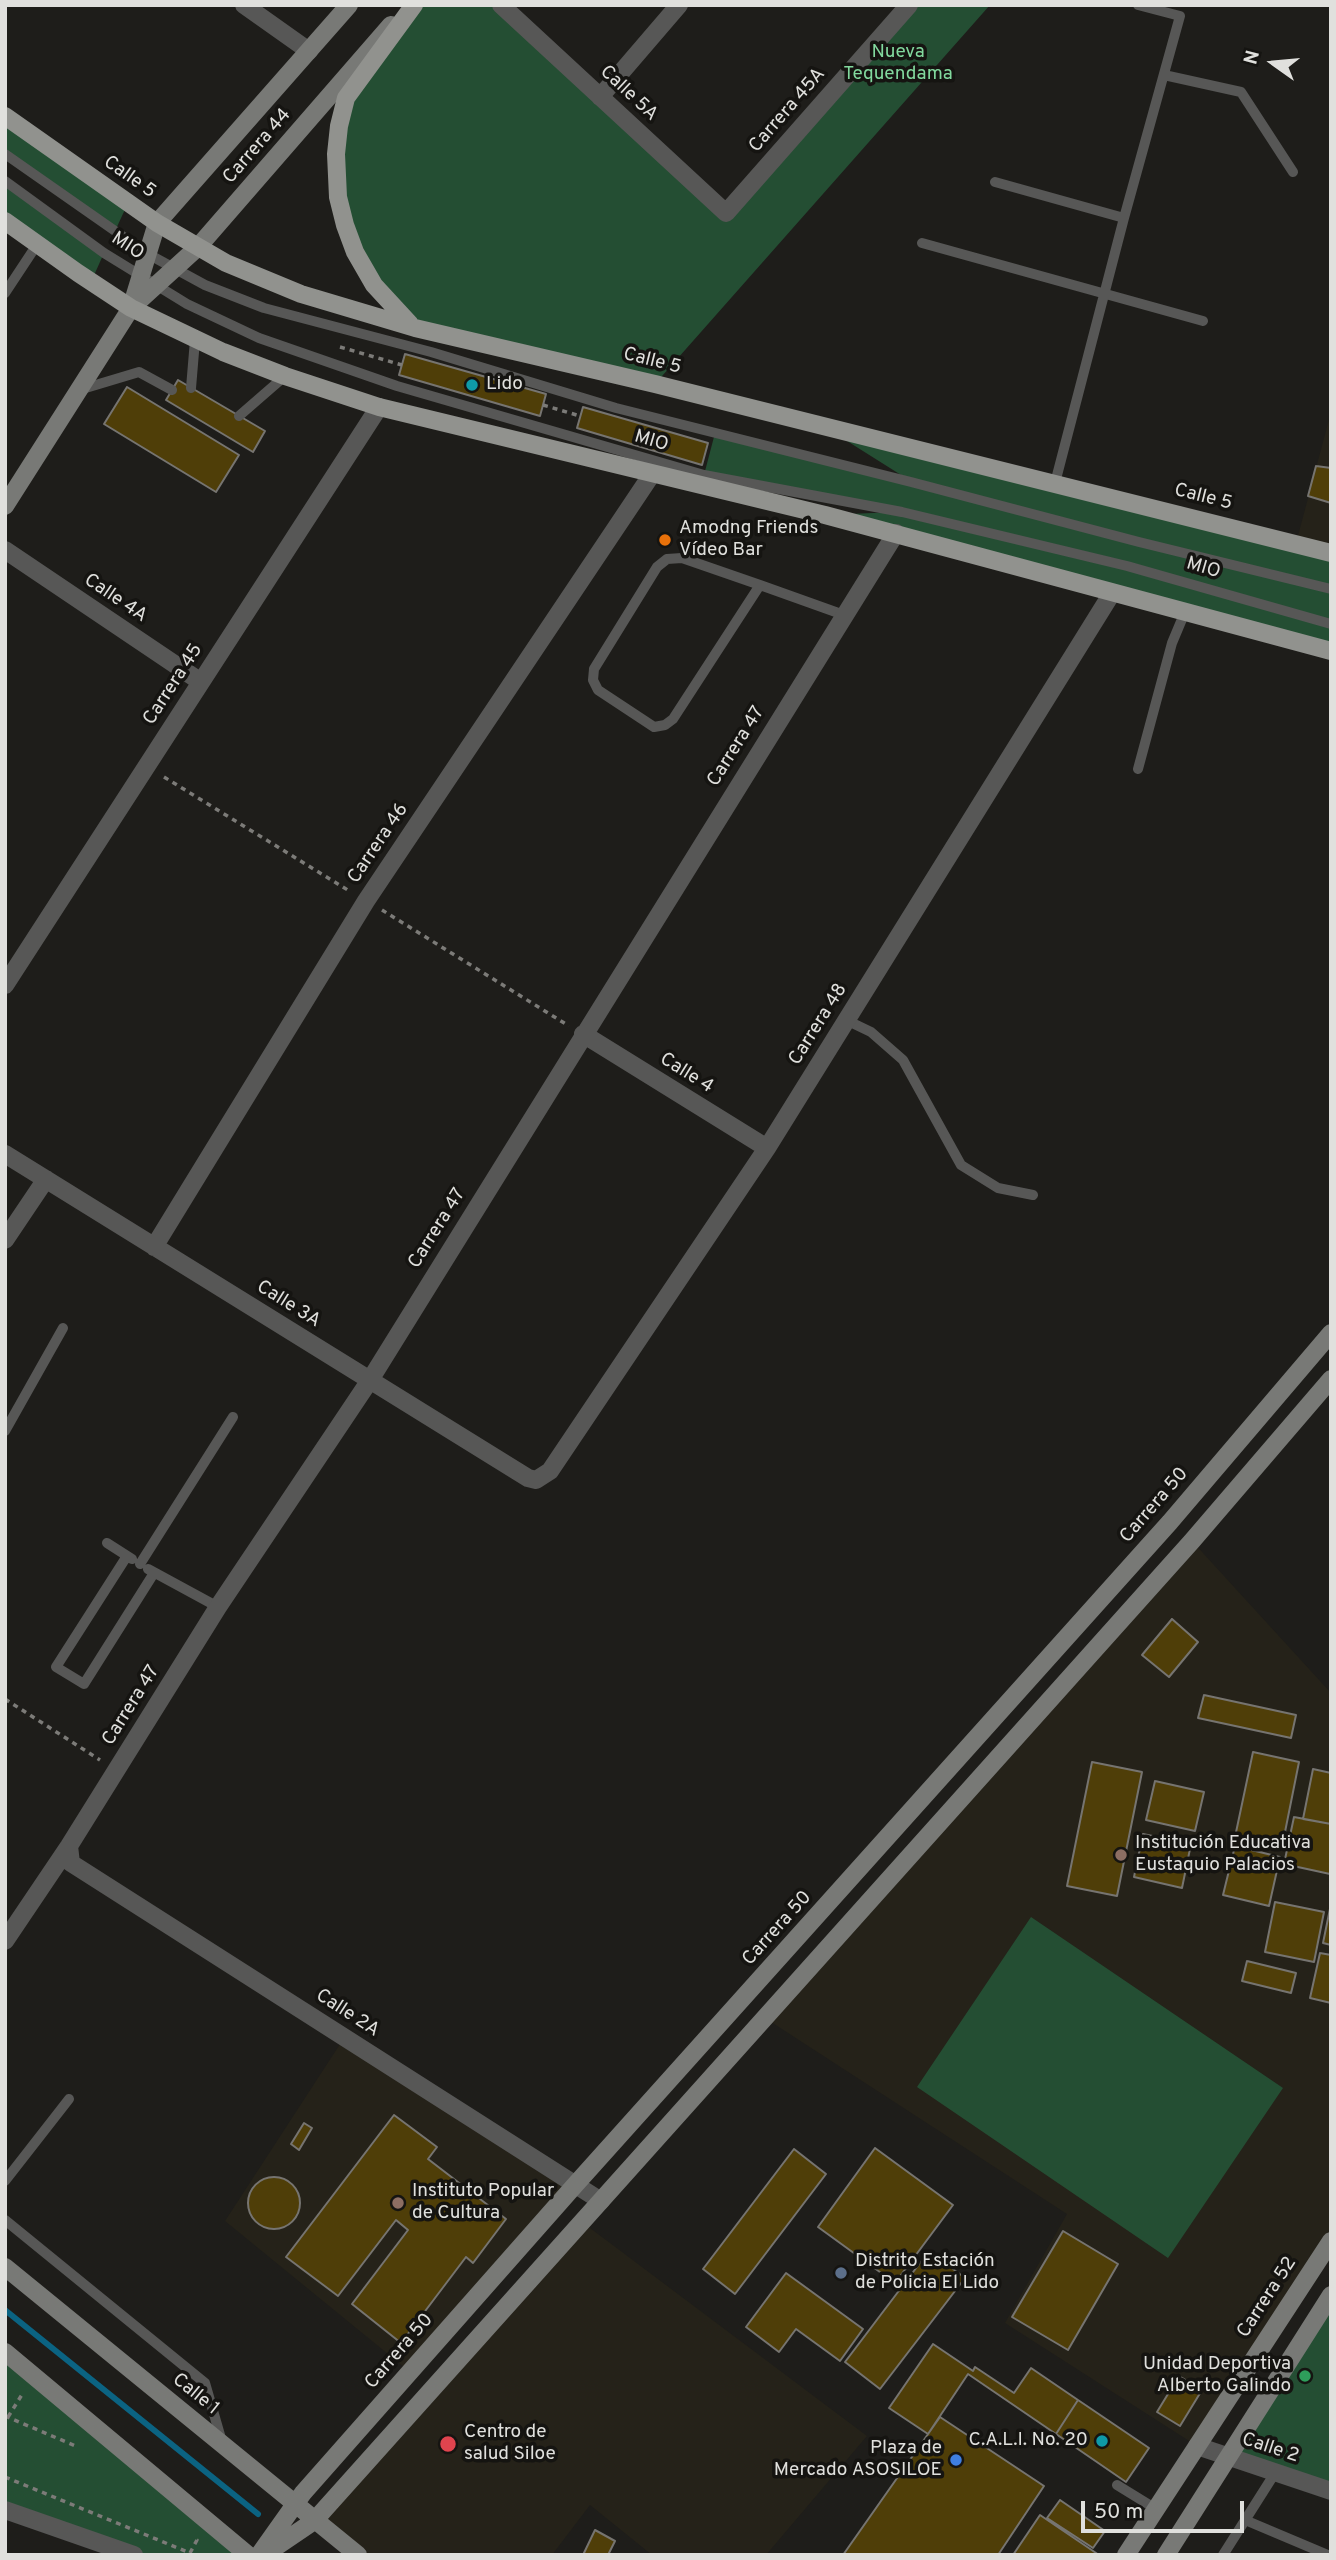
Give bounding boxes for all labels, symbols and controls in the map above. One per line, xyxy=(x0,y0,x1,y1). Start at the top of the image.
north arrow xyxy=(1238,28,1308,98)
park label: Nueva Tequendama xyxy=(843,42,953,86)
text: N xyxy=(1239,48,1266,67)
street label: Calle 5A xyxy=(594,61,662,127)
street label: Carrera 45A xyxy=(745,64,831,158)
street label: Carrera 44 xyxy=(219,105,297,189)
street label: Calle 5 xyxy=(98,152,160,204)
street label: MIO xyxy=(106,228,148,266)
street label: Calle 5 xyxy=(621,344,683,380)
place label: Lido xyxy=(486,374,523,396)
marker: Lido xyxy=(464,377,480,393)
street label: MIO xyxy=(631,426,671,458)
street label: Calle 5 xyxy=(1172,480,1234,516)
place label: Amodng Friends Vídeo Bar xyxy=(679,518,818,562)
marker: Amodng Friends Vídeo Bar xyxy=(657,532,673,548)
street label: MIO xyxy=(1183,553,1223,585)
street label: Calle 4A xyxy=(79,570,151,628)
street label: Carrera 45 xyxy=(139,640,209,730)
street label: Carrera 47 xyxy=(703,703,771,791)
street label: Carrera 46 xyxy=(344,800,414,888)
street label: Carrera 48 xyxy=(785,980,853,1070)
street label: Calle 4 xyxy=(655,1049,717,1099)
street label: Carrera 47 xyxy=(404,1185,472,1273)
street label: Calle 3A xyxy=(252,1276,324,1334)
street label: Carrera 50 xyxy=(1116,1464,1194,1548)
street label: Carrera 47 xyxy=(98,1662,166,1750)
place label: Institución Educativa Eustaquio Palacios xyxy=(1135,1833,1311,1877)
marker: Institución Educativa Eustaquio Palacios xyxy=(1113,1847,1129,1863)
street label: Carrera 50 xyxy=(739,1887,817,1971)
street label: Calle 2A xyxy=(311,1985,383,2043)
place label: Instituto Popular de Cultura xyxy=(412,2181,554,2225)
marker: Instituto Popular de Cultura xyxy=(390,2195,406,2211)
place label: Distrito Estación de Policia El Lido xyxy=(855,2251,999,2295)
street label: Carrera 52 xyxy=(1233,2253,1303,2343)
marker: Distrito Estación de Policia El Lido xyxy=(833,2265,849,2281)
street label: Carrera 50 xyxy=(361,2310,439,2394)
place label: Unidad Deportiva Alberto Galindo xyxy=(1143,2354,1291,2398)
marker: Unidad Deportiva Alberto Galindo xyxy=(1297,2368,1313,2384)
street label: Calle 1 xyxy=(167,2369,223,2421)
place label: Centro de salud Siloe xyxy=(464,2422,556,2466)
street label: Calle 2 xyxy=(1239,2429,1301,2469)
place label: C.A.L.I. No. 20 xyxy=(968,2430,1088,2452)
marker: C.A.L.I. No. 20 xyxy=(1094,2433,1110,2449)
marker: Centro de salud Siloe xyxy=(438,2434,458,2454)
place label: Plaza de Mercado ASOSILOE xyxy=(774,2438,942,2482)
marker: Plaza de Mercado ASOSILOE xyxy=(948,2452,964,2468)
scale bar xyxy=(1084,2486,1247,2530)
text: 50 m xyxy=(1094,2499,1143,2526)

